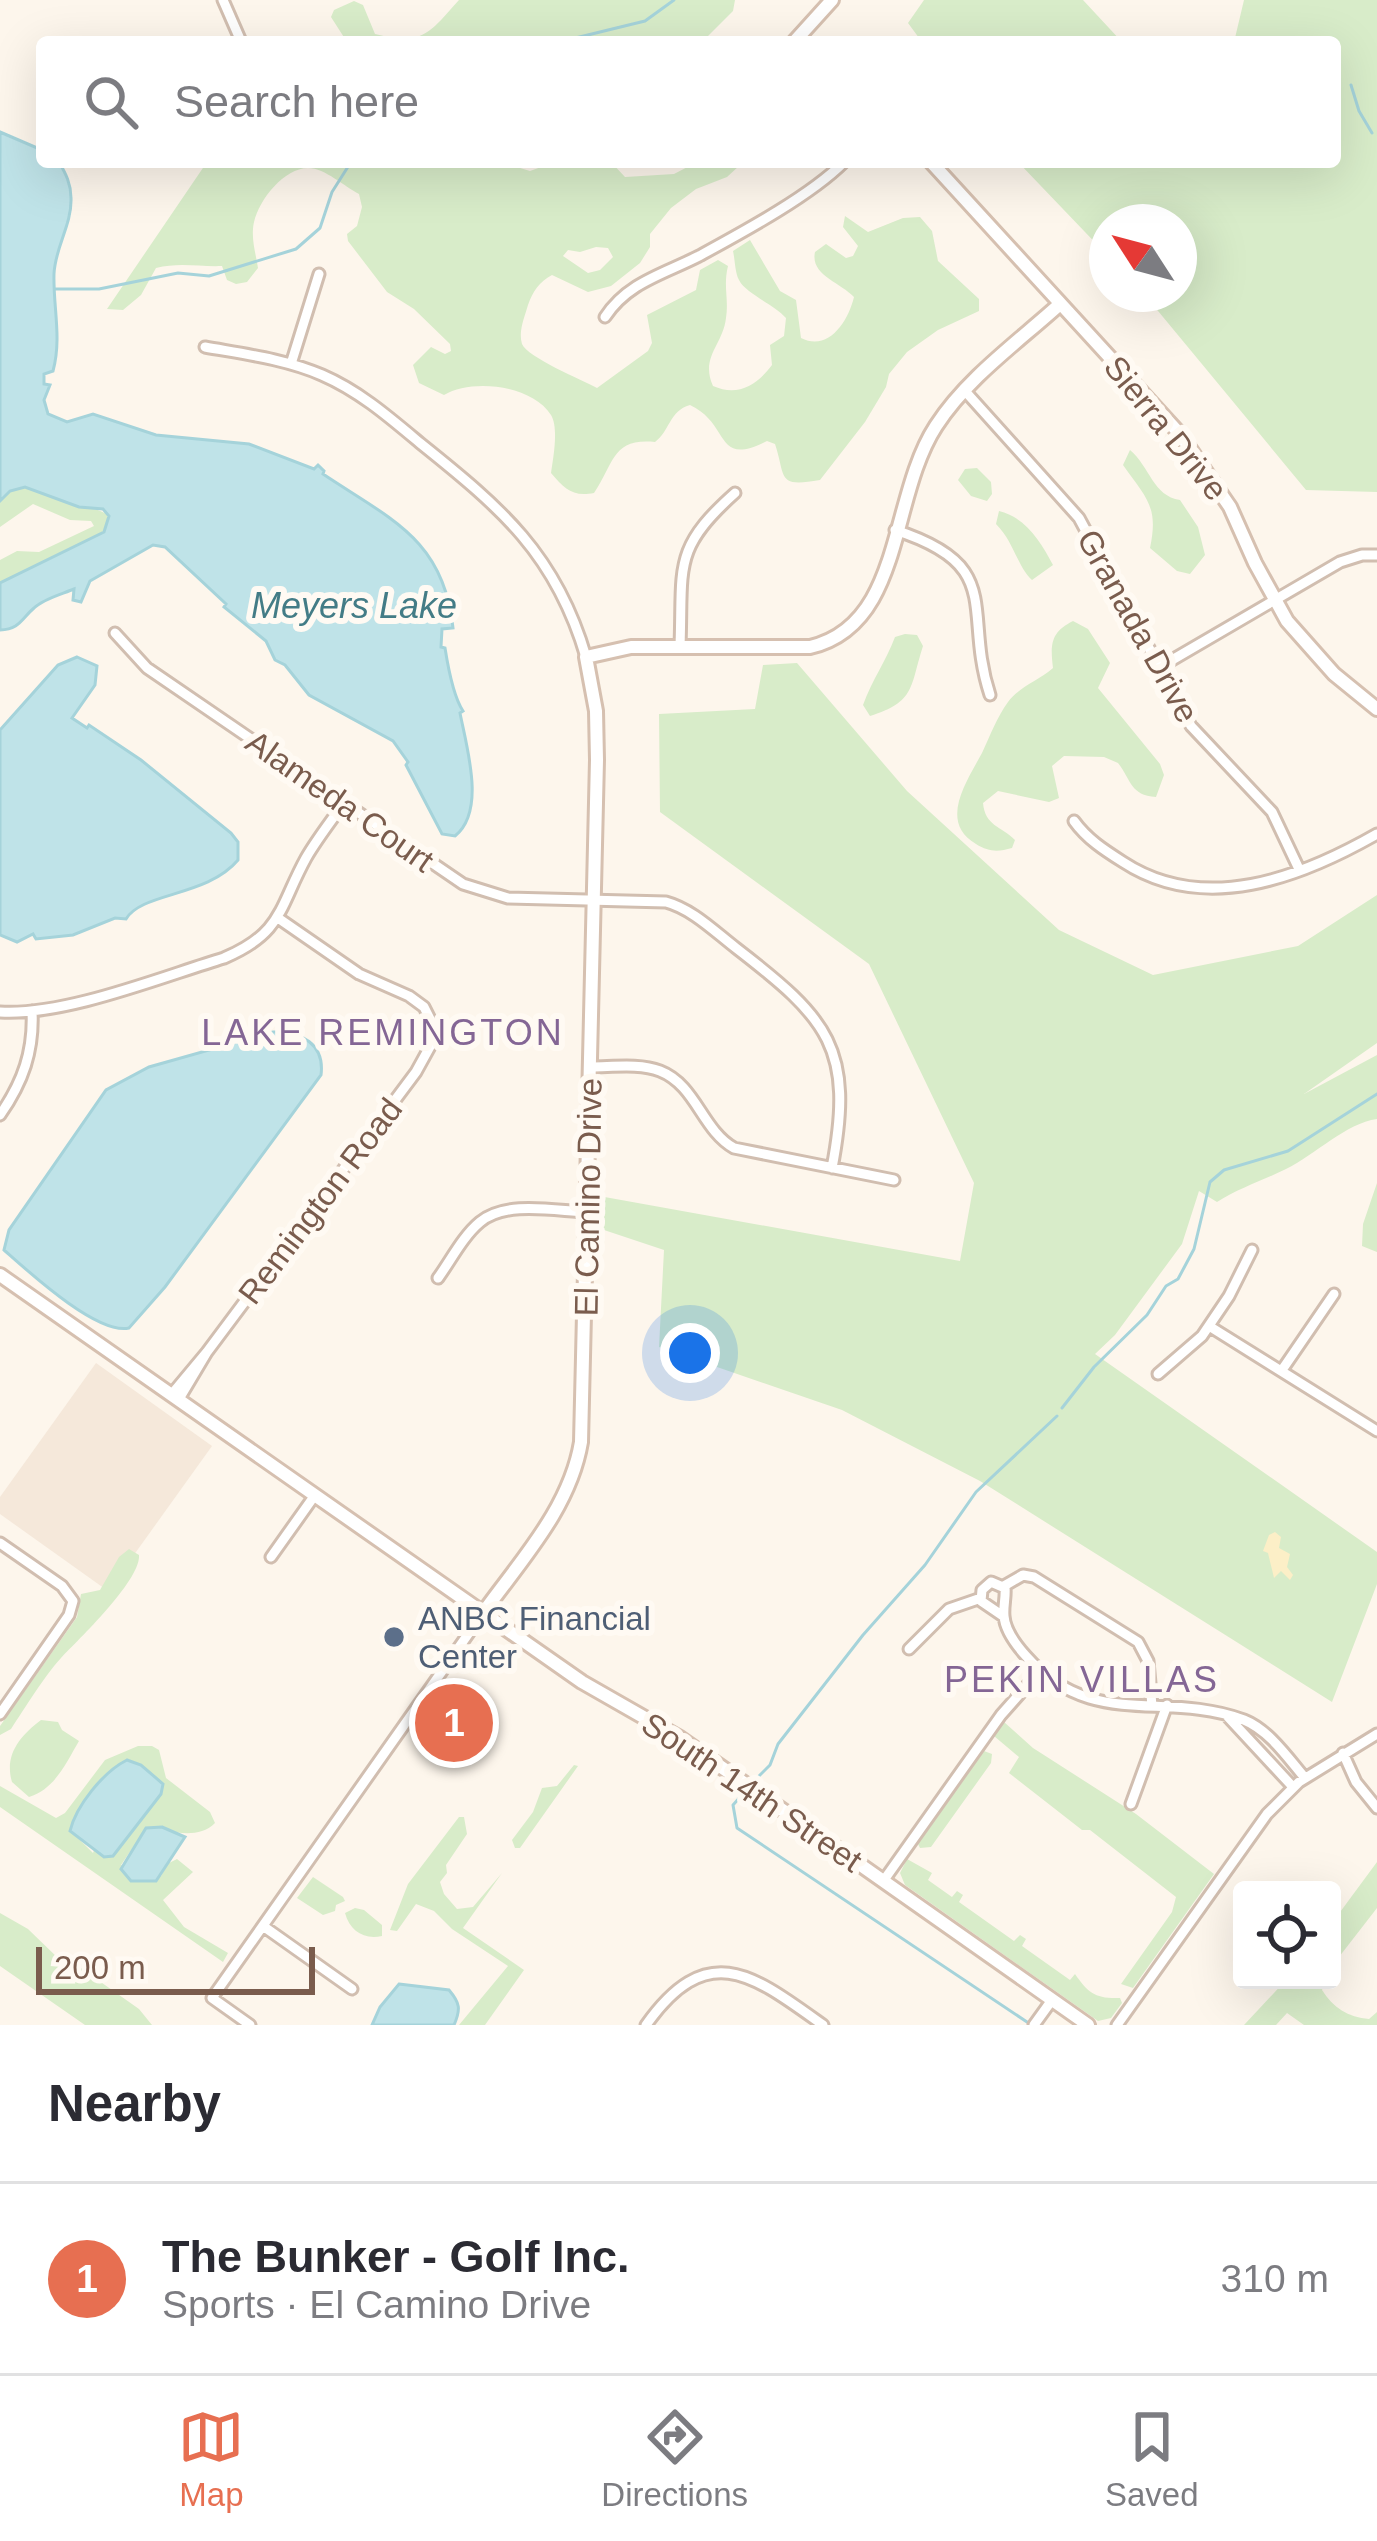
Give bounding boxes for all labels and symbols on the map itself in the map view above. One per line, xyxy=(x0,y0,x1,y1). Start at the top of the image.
north arrow xyxy=(1089,204,1197,312)
street label: Sierra Drive xyxy=(1097,349,1235,507)
street label: Granada Drive xyxy=(1070,523,1206,729)
water label: Meyers Lake xyxy=(251,585,457,626)
street label: Alameda Court xyxy=(239,723,441,879)
district label: LAKE REMINGTON xyxy=(201,1012,565,1053)
street label: El Camino Drive xyxy=(567,1077,609,1317)
street label: Remington Road xyxy=(231,1091,409,1311)
your location xyxy=(660,1323,720,1383)
place label: ANBC Financial Center xyxy=(418,1600,651,1675)
marker: ANBC Financial Center xyxy=(381,1624,407,1650)
district label: PEKIN VILLAS xyxy=(944,1659,1220,1700)
pin: 1 xyxy=(415,1678,493,1768)
street label: South 14th Street xyxy=(635,1705,869,1879)
scale bar xyxy=(36,1941,315,1994)

